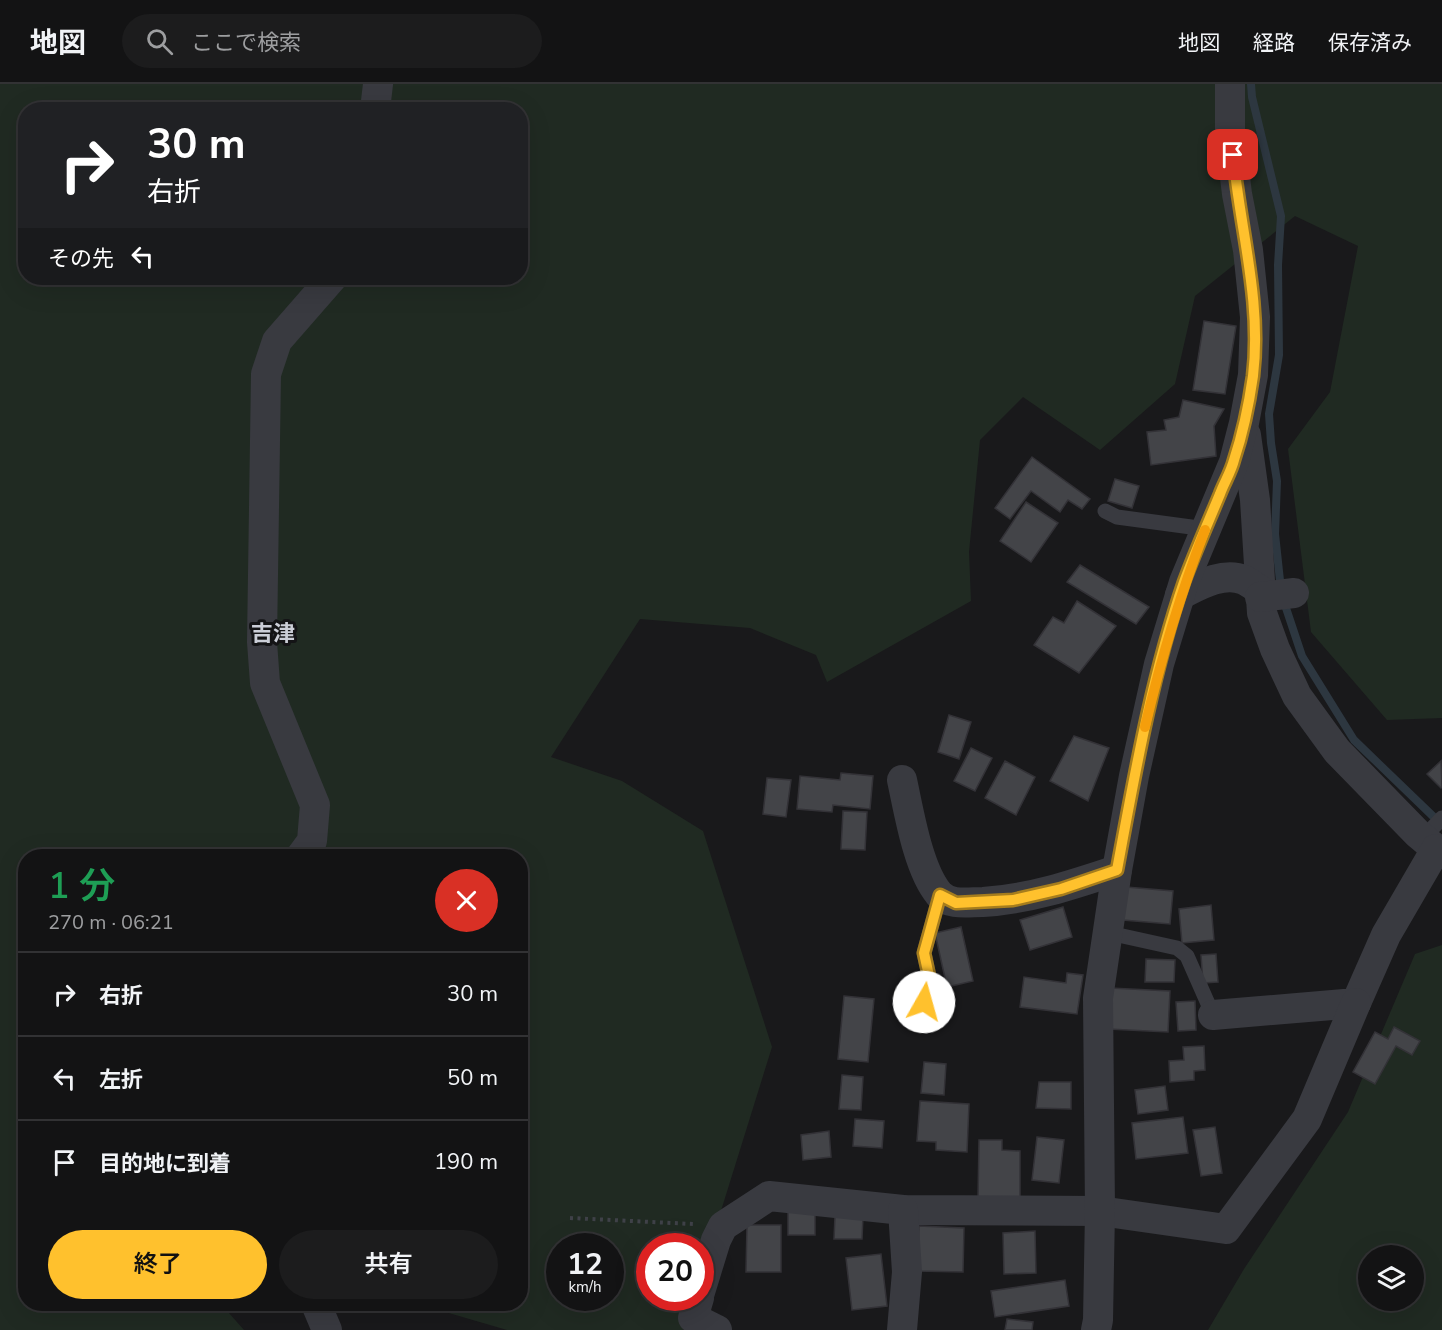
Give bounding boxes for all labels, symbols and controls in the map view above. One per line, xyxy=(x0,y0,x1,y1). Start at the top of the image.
search box xyxy=(122,14,542,68)
text: 地図 xyxy=(30,24,86,62)
icon: search xyxy=(143,25,176,58)
text: ここで検索 xyxy=(191,28,301,58)
text: 地図 xyxy=(1178,29,1220,57)
text: 経路 xyxy=(1253,29,1295,57)
text: 保存済み xyxy=(1328,29,1412,57)
text: 30 m xyxy=(147,116,246,173)
icon: right xyxy=(48,126,126,204)
pin xyxy=(1207,129,1258,180)
icon: arrive xyxy=(1216,138,1249,171)
text: 右折 xyxy=(147,174,201,211)
icon: left xyxy=(126,240,159,273)
text: その先 xyxy=(48,244,114,274)
district label: 吉津 xyxy=(251,619,295,649)
text: 1 分 xyxy=(48,862,115,911)
button: close xyxy=(435,869,498,932)
text: 270 m · 06:21 xyxy=(48,909,174,936)
position arrow xyxy=(892,970,956,1034)
icon: right xyxy=(48,978,81,1011)
text: 30 m xyxy=(447,979,498,1009)
text: 右折 xyxy=(99,981,143,1011)
icon: left xyxy=(48,1062,81,1095)
text: 50 m xyxy=(447,1063,498,1093)
text: 左折 xyxy=(99,1065,143,1095)
icon: arrive xyxy=(48,1146,81,1179)
text: 190 m xyxy=(434,1147,498,1177)
text: 目的地に到着 xyxy=(99,1149,231,1179)
button: 終了 xyxy=(48,1230,267,1299)
button: 共有 xyxy=(279,1230,498,1299)
speed limit sign: 20 xyxy=(636,1233,714,1311)
text: 12 xyxy=(567,1244,603,1285)
map controls xyxy=(1358,1245,1424,1311)
button: layers xyxy=(1358,1245,1424,1311)
text: km/h xyxy=(568,1277,602,1297)

